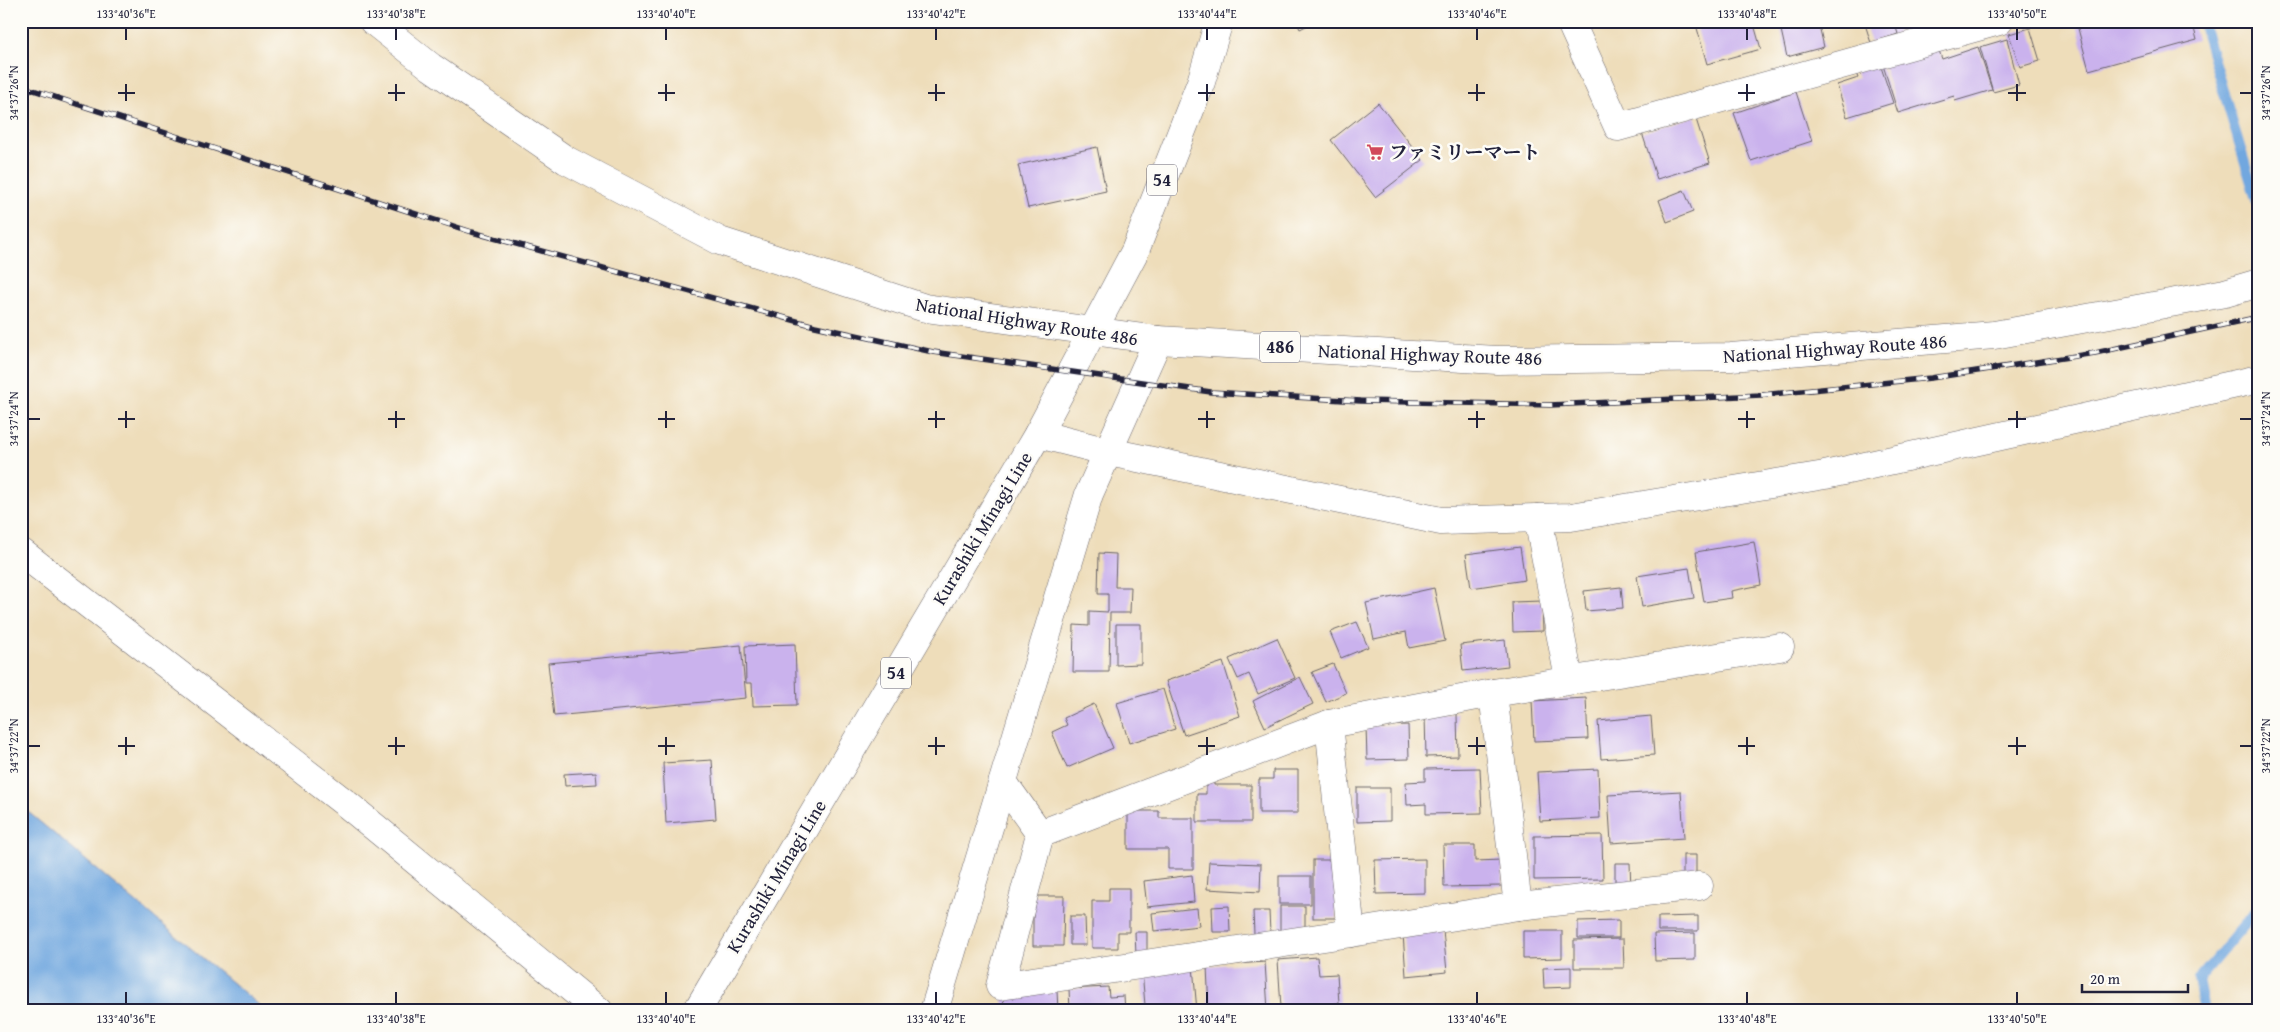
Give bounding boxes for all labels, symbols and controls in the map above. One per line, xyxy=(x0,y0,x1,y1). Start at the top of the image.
text: 133°40'36"E xyxy=(96,5,156,22)
text: 133°40'38"E xyxy=(366,5,426,22)
text: 133°40'40"E xyxy=(636,5,696,22)
text: 133°40'42"E xyxy=(906,5,966,22)
text: 133°40'44"E xyxy=(1177,5,1237,22)
text: 133°40'46"E xyxy=(1447,5,1507,22)
text: 133°40'48"E xyxy=(1717,5,1777,22)
text: 133°40'50"E xyxy=(1987,5,2047,22)
text: 34°37'26"N xyxy=(5,65,22,121)
text: 34°37'26"N xyxy=(2257,65,2274,121)
place label: ファミリーマート xyxy=(1389,138,1541,166)
supermarket icon: ファミリーマート xyxy=(1365,142,1385,162)
road number: 54 xyxy=(1147,164,1177,196)
street label: National Highway Route 486 xyxy=(914,290,1140,352)
street label: National Highway Route 486 xyxy=(1722,326,1948,370)
road number: 486 xyxy=(1260,332,1300,362)
street label: National Highway Route 486 xyxy=(1317,336,1543,372)
text: 34°37'24"N xyxy=(5,391,22,447)
text: 34°37'24"N xyxy=(2257,391,2274,447)
street label: Kurashiki Minagi Line xyxy=(925,446,1039,610)
road number: 54 xyxy=(881,658,911,688)
text: 34°37'22"N xyxy=(5,718,22,774)
text: 34°37'22"N xyxy=(2257,718,2274,774)
street label: Kurashiki Minagi Line xyxy=(719,794,833,958)
scale bar xyxy=(2082,962,2189,994)
text: 20 m xyxy=(2090,968,2121,989)
text: 133°40'36"E xyxy=(96,1010,156,1027)
text: 133°40'38"E xyxy=(366,1010,426,1027)
text: 133°40'40"E xyxy=(636,1010,696,1027)
text: 133°40'42"E xyxy=(906,1010,966,1027)
text: 133°40'44"E xyxy=(1177,1010,1237,1027)
text: 133°40'46"E xyxy=(1447,1010,1507,1027)
text: 133°40'48"E xyxy=(1717,1010,1777,1027)
text: 133°40'50"E xyxy=(1987,1010,2047,1027)

